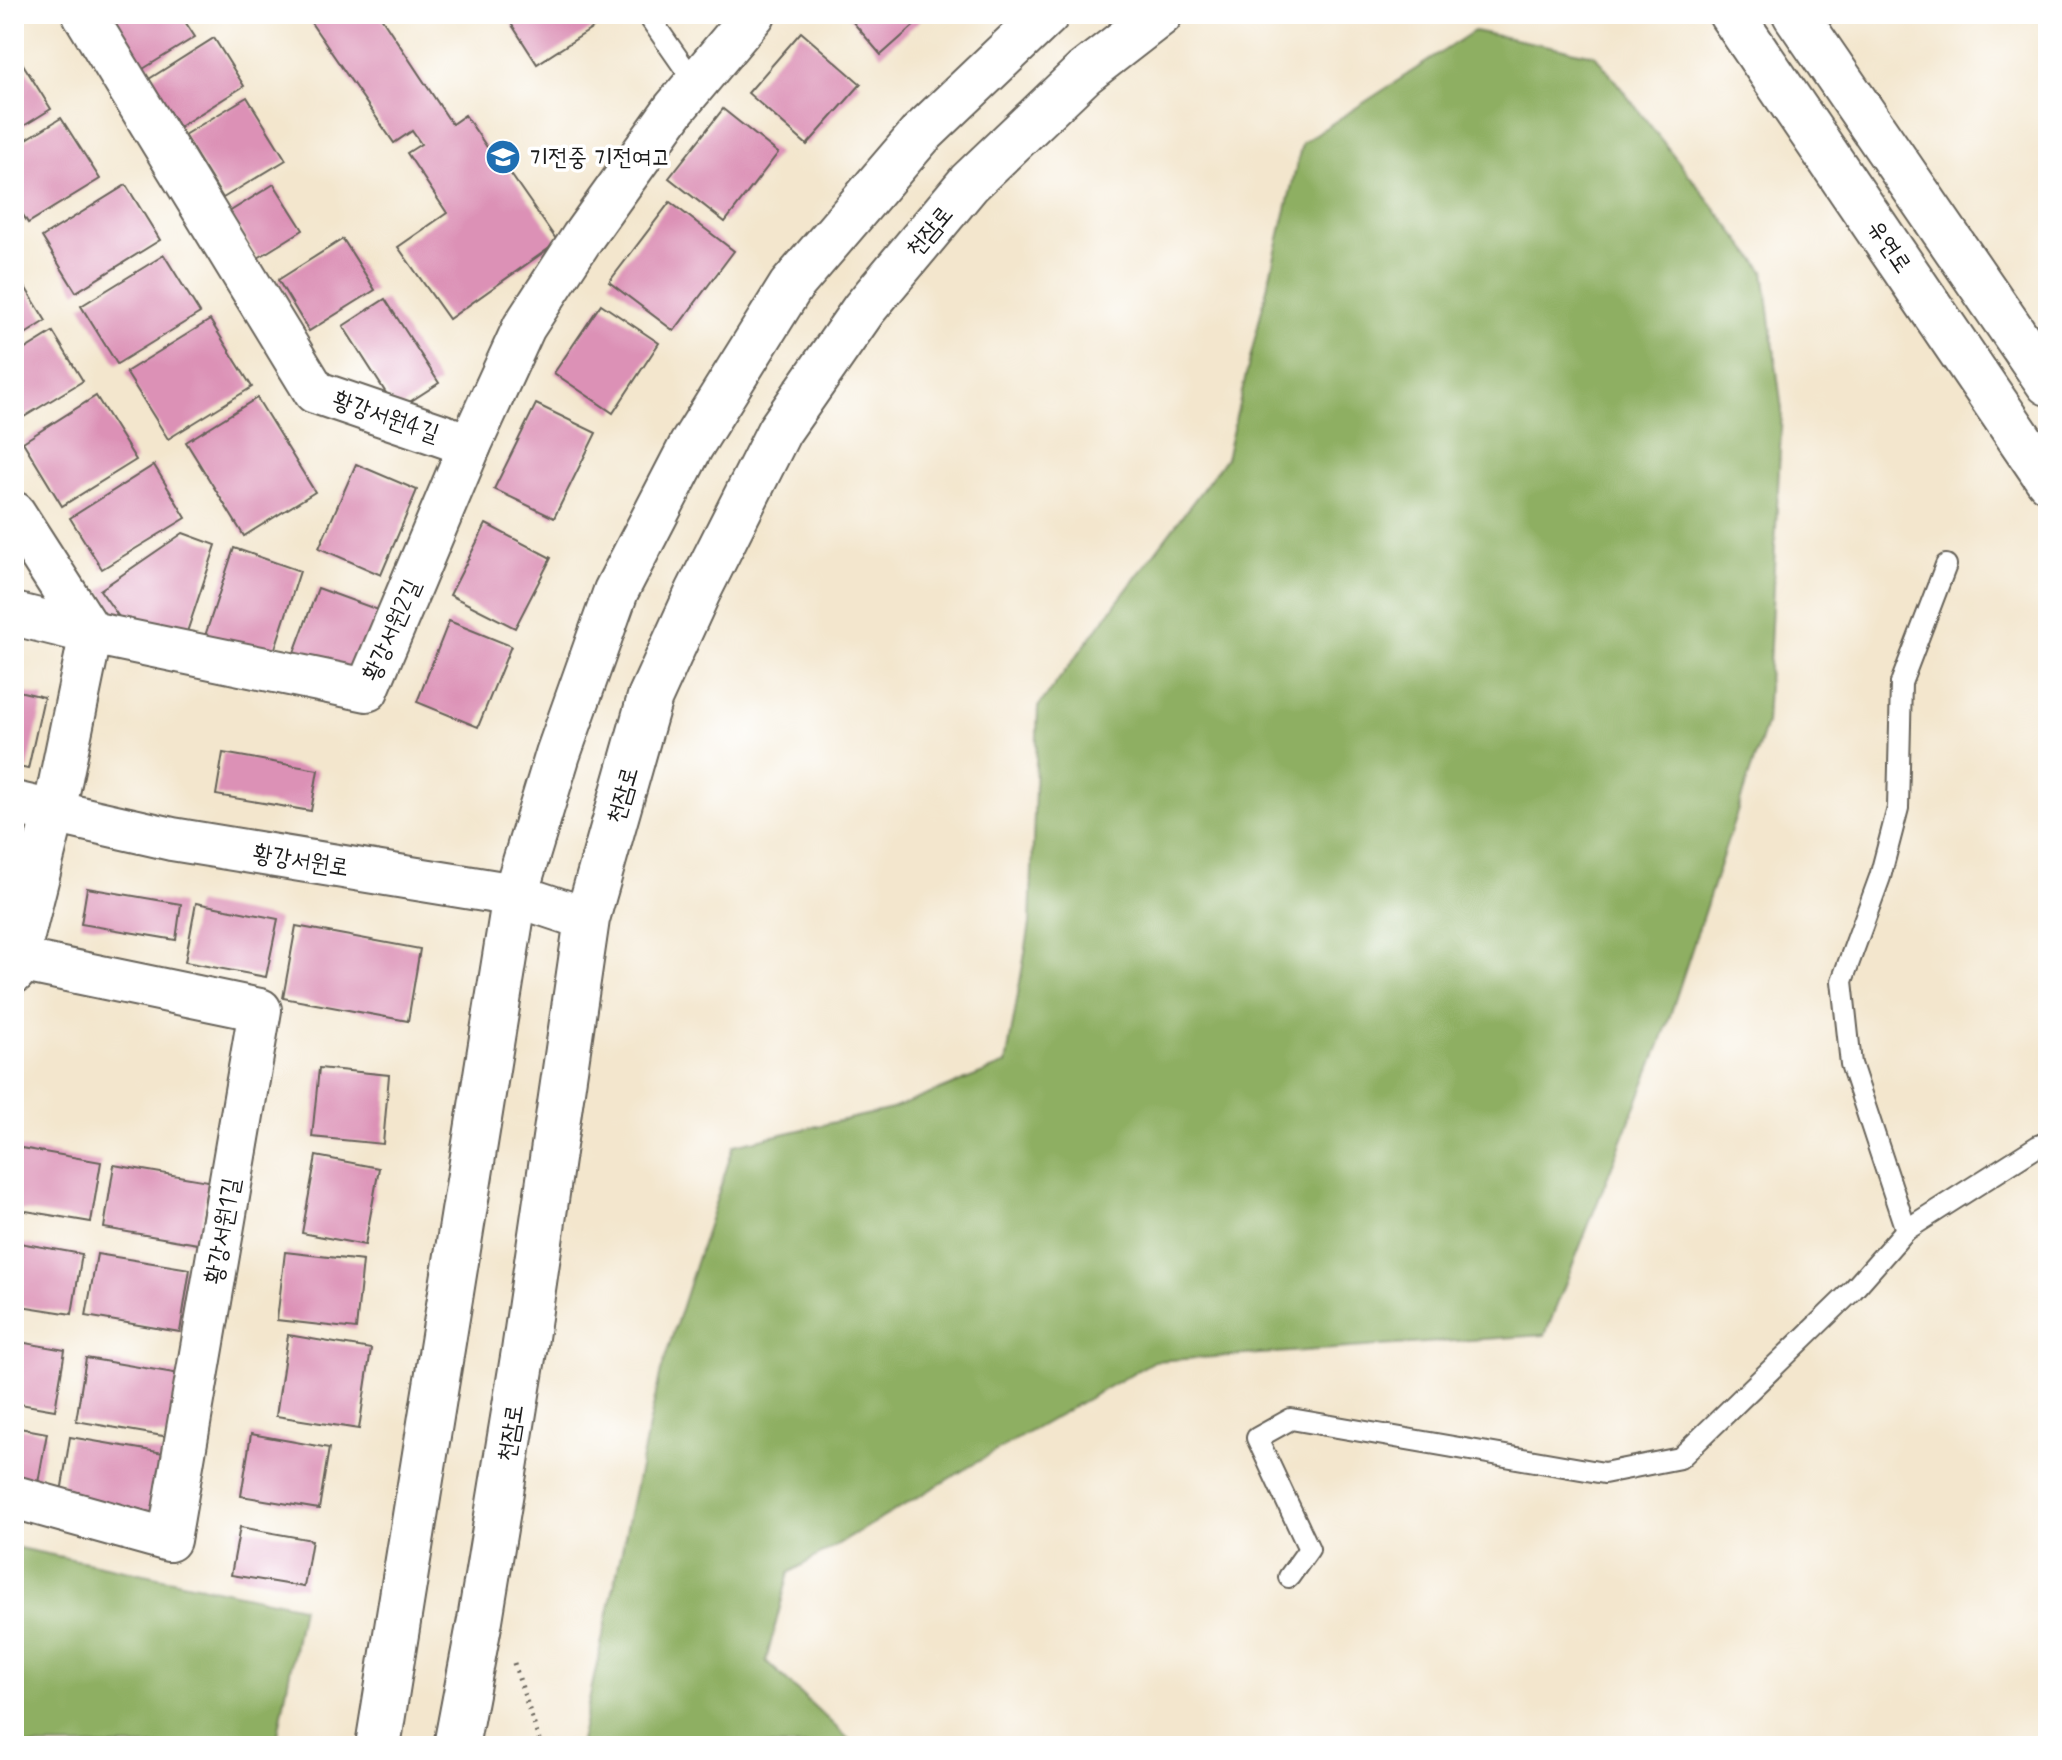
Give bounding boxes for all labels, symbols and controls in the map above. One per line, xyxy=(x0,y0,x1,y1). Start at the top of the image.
school or university icon: 기전중 기전여고 xyxy=(484,138,522,176)
place label: 기전중 기전여고 xyxy=(529,143,671,174)
street label: 천잠로 xyxy=(900,200,961,264)
street label: 유연로 xyxy=(1860,214,1918,280)
street label: 황강서원4길 xyxy=(328,385,443,450)
street label: 황강서원2길 xyxy=(356,575,429,686)
street label: 천잠로 xyxy=(601,763,646,828)
street label: 황강서원로 xyxy=(251,839,351,884)
street label: 황강서원1길 xyxy=(199,1176,248,1287)
street label: 천잠로 xyxy=(492,1402,531,1464)

